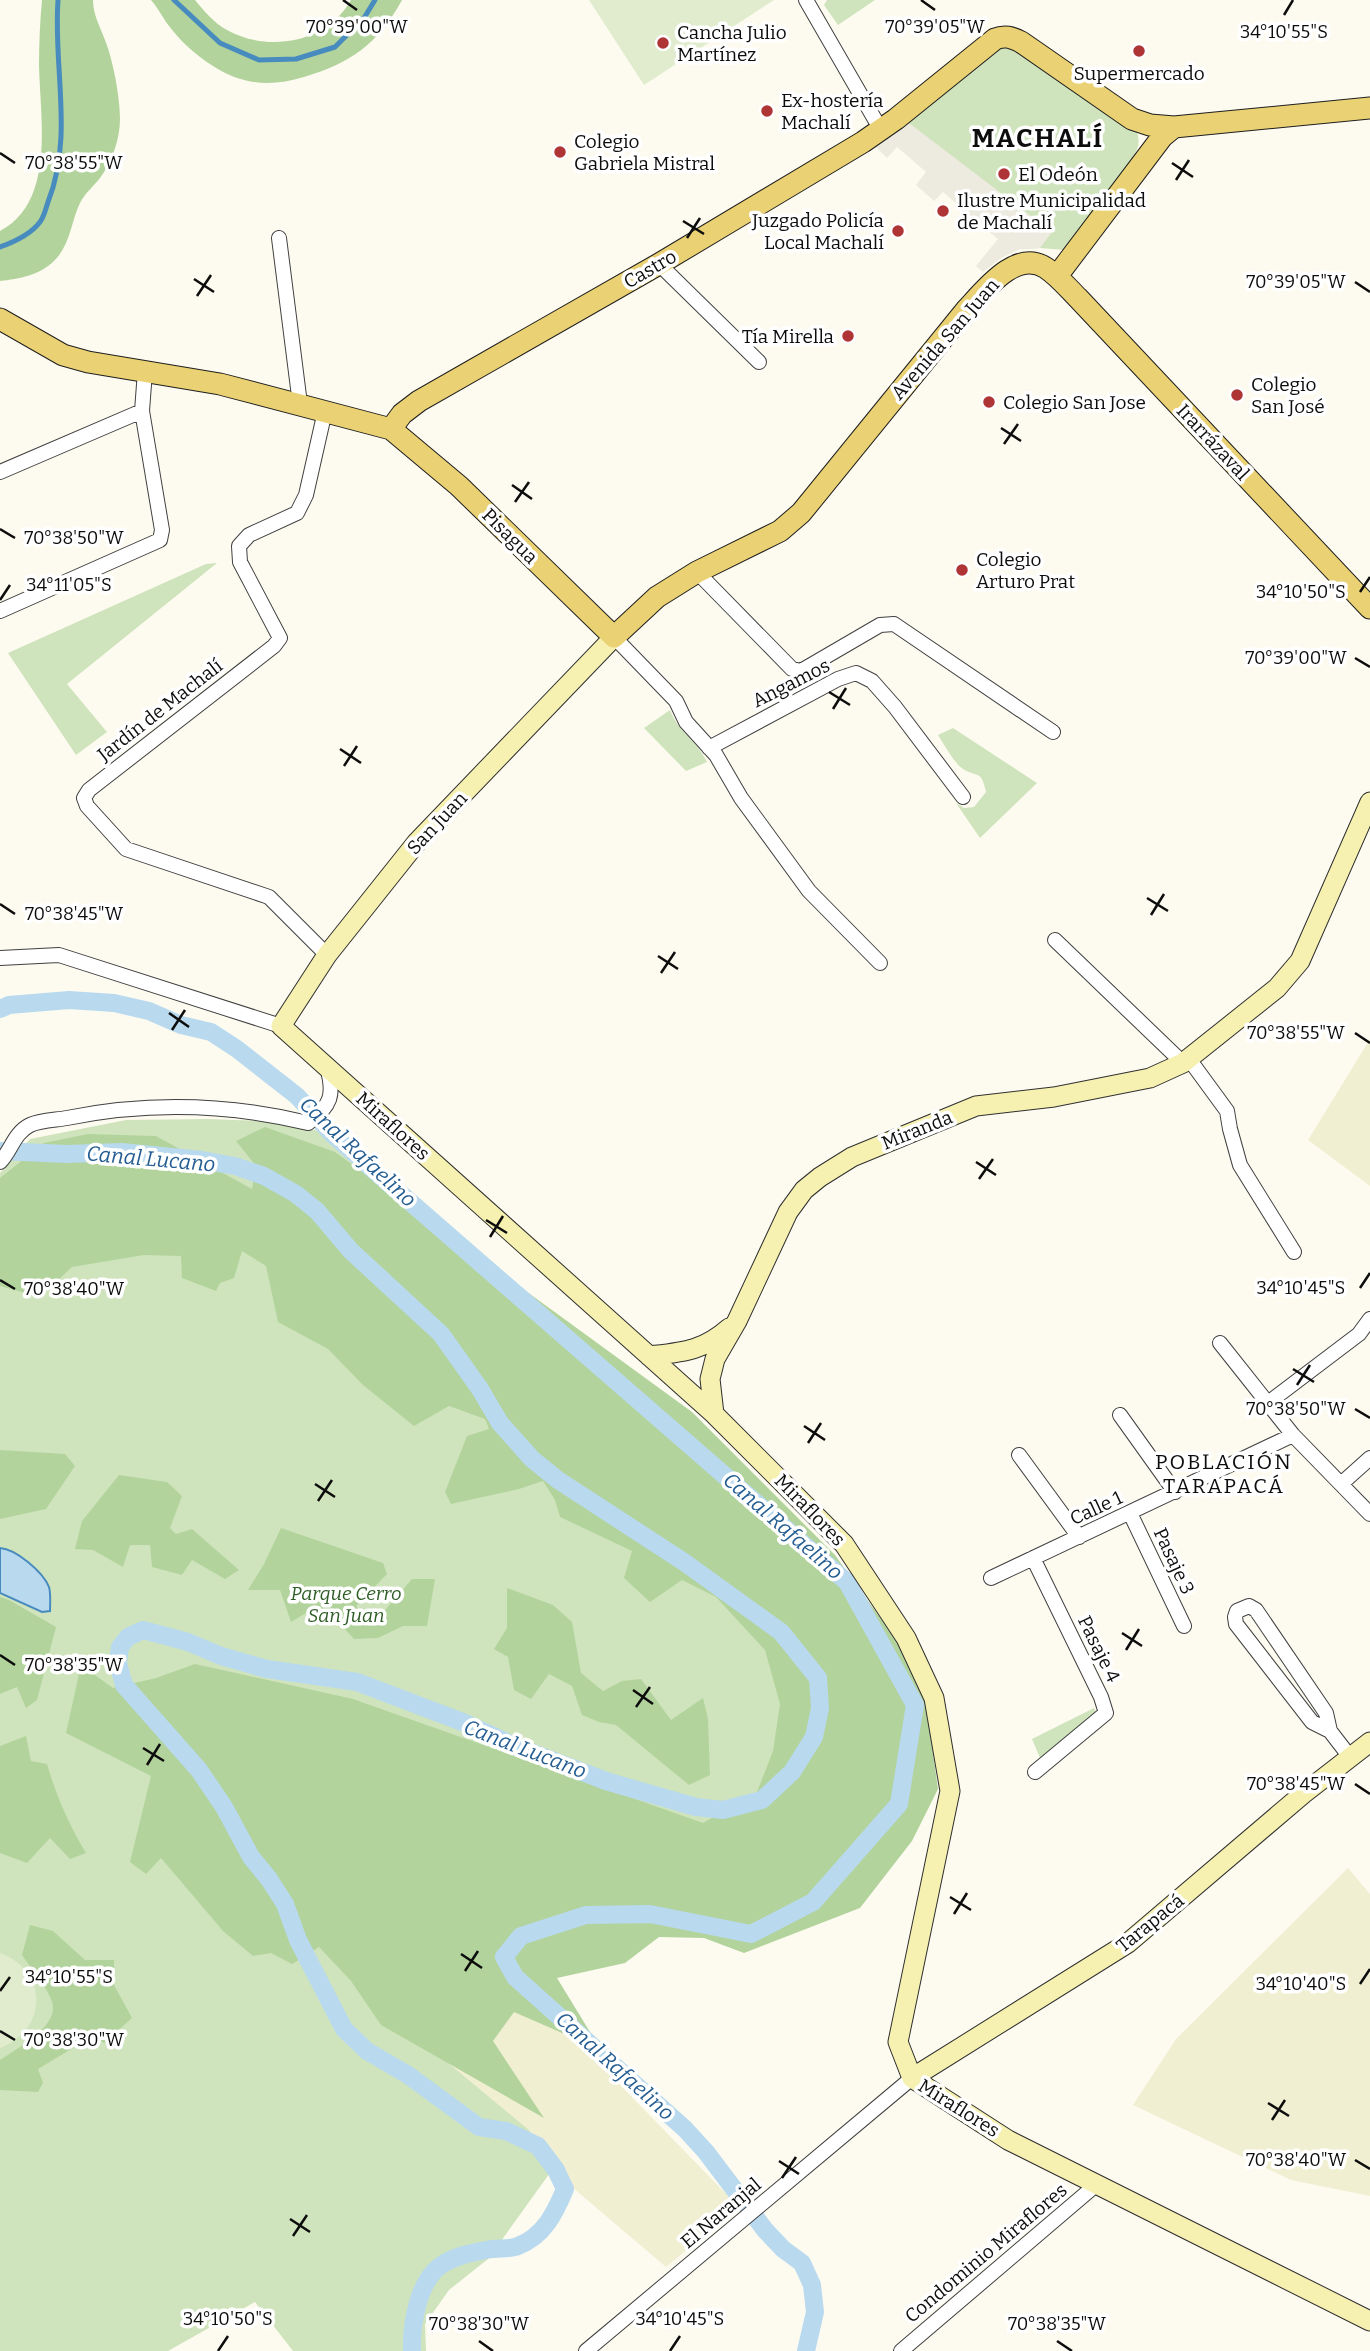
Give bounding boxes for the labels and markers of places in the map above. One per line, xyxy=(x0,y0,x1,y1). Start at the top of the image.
place label: Cancha Julio Martínez xyxy=(677,21,787,66)
marker: Cancha Julio Martínez xyxy=(655,35,671,51)
marker: Supermercado xyxy=(1131,43,1147,59)
place label: Supermercado xyxy=(1073,62,1205,85)
place label: Ex-hostería Machalí xyxy=(781,89,884,134)
marker: Ex-hostería Machalí xyxy=(759,103,775,119)
place label: Colegio Gabriela Mistral xyxy=(574,130,715,175)
marker: Colegio Gabriela Mistral xyxy=(552,144,568,160)
place label: El Odeón xyxy=(1018,163,1098,186)
marker: El Odeón xyxy=(996,166,1012,182)
place label: Ilustre Municipalidad de Machalí xyxy=(957,189,1146,234)
marker: Ilustre Municipalidad de Machalí xyxy=(935,203,951,219)
place label: Juzgado Policía Local Machalí xyxy=(751,209,885,254)
marker: Juzgado Policía Local Machalí xyxy=(890,223,906,239)
place label: Tía Mirella xyxy=(742,325,835,348)
marker: Tía Mirella xyxy=(840,328,856,344)
place label: Colegio San José xyxy=(1251,373,1325,418)
marker: Colegio San José xyxy=(1229,387,1245,403)
place label: Colegio San Jose xyxy=(1003,391,1146,414)
marker: Colegio San Jose xyxy=(981,394,997,410)
place label: Colegio Arturo Prat xyxy=(976,548,1075,593)
marker: Colegio Arturo Prat xyxy=(954,562,970,578)

